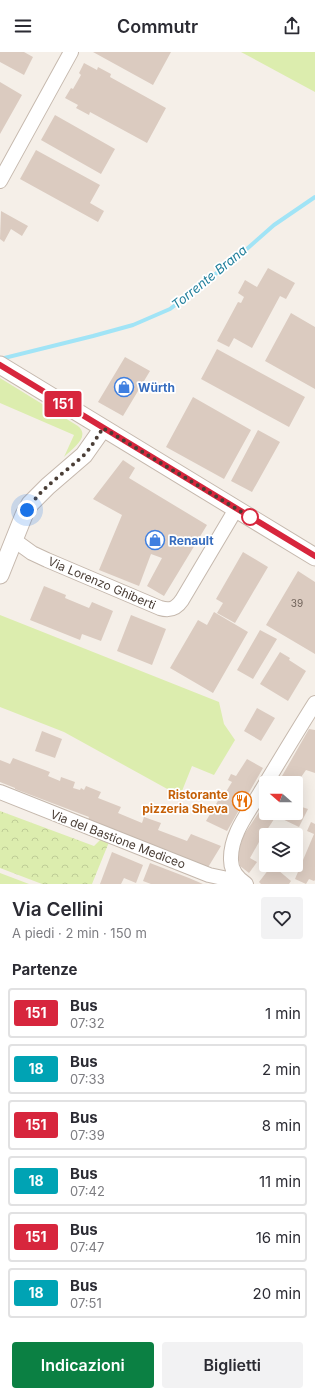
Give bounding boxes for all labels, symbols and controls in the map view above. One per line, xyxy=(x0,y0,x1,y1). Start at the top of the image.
icon: menu xyxy=(12,15,34,37)
icon: share xyxy=(281,15,303,37)
text: Commutr xyxy=(117,16,198,37)
water label: Torrente Brana xyxy=(168,242,250,312)
shop icon: Würth xyxy=(113,376,135,398)
place label: Würth xyxy=(138,380,175,395)
line badge: 151 xyxy=(40,391,86,417)
text: 151 xyxy=(52,395,74,412)
your location xyxy=(17,500,37,520)
unlabelled marker xyxy=(241,508,259,526)
shop icon: Renault xyxy=(144,529,166,551)
place label: Renault xyxy=(169,533,214,548)
street label: Via Lorenzo Ghiberti xyxy=(46,554,158,613)
house number: 39 xyxy=(291,597,303,609)
north arrow xyxy=(259,776,303,820)
map controls xyxy=(259,776,303,872)
place label: Ristorante pizzeria Sheva xyxy=(142,787,228,816)
restaurant icon: Ristorante pizzeria Sheva xyxy=(231,790,253,812)
street label: Via del Bastione Mediceo xyxy=(48,806,188,872)
button: layers xyxy=(259,828,303,872)
button: heart xyxy=(261,897,303,939)
text: Via Cellini xyxy=(12,898,103,921)
text: A piedi · 2 min · 150 m xyxy=(12,925,147,941)
text: Partenze xyxy=(12,960,78,979)
text: Bus xyxy=(70,996,98,1015)
text: 151 xyxy=(25,1004,47,1021)
text: 1 min xyxy=(265,1004,301,1023)
text: 07:32 xyxy=(70,1015,105,1031)
text: Bus xyxy=(70,1052,98,1071)
text: 18 xyxy=(28,1060,44,1077)
text: 2 min xyxy=(262,1060,301,1079)
text: 07:33 xyxy=(70,1071,105,1087)
text: Bus xyxy=(70,1108,98,1127)
text: 151 xyxy=(25,1116,47,1133)
text: 8 min xyxy=(262,1116,301,1135)
text: 07:39 xyxy=(70,1127,105,1143)
text: Bus xyxy=(70,1164,98,1183)
text: 18 xyxy=(28,1172,44,1189)
text: 11 min xyxy=(259,1172,301,1191)
text: 07:42 xyxy=(70,1183,105,1199)
text: Bus xyxy=(70,1220,98,1239)
text: 151 xyxy=(25,1228,47,1245)
text: 16 min xyxy=(256,1228,301,1247)
text: 07:47 xyxy=(70,1239,104,1255)
text: Bus xyxy=(70,1276,98,1295)
text: 18 xyxy=(28,1284,44,1301)
text: 20 min xyxy=(253,1284,301,1303)
text: 07:51 xyxy=(70,1295,102,1311)
button: Indicazioni xyxy=(12,1342,154,1388)
button: Biglietti xyxy=(162,1342,303,1388)

